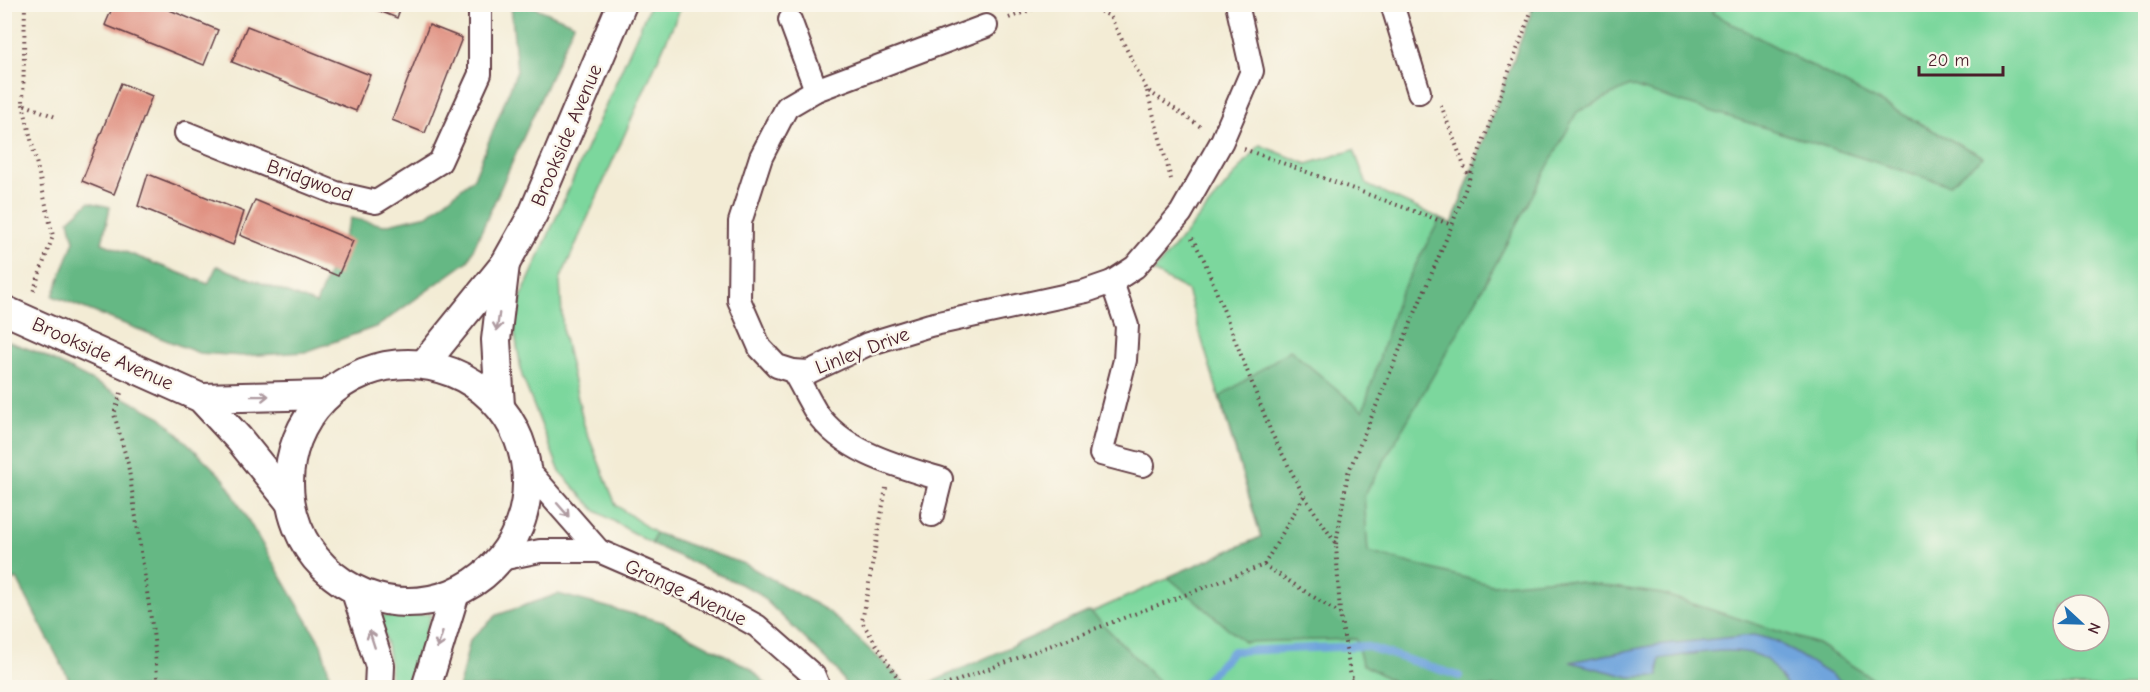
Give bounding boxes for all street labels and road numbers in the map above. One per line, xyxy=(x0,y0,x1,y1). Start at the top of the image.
street label: Brookside Avenue xyxy=(526,61,607,210)
street label: Bridgwood xyxy=(264,154,356,207)
street label: Brookside Avenue xyxy=(29,312,177,395)
street label: Linley Drive xyxy=(812,322,912,379)
street label: Grange Avenue xyxy=(621,554,750,631)

